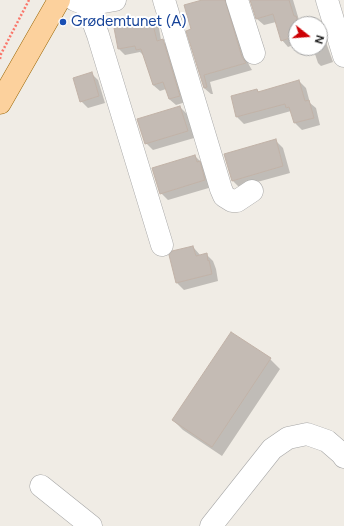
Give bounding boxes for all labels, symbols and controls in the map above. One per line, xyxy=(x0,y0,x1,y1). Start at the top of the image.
place label: Grødemtunet (A) xyxy=(71,13,187,31)
north arrow xyxy=(288,16,328,56)
marker: Grødemtunet (A) xyxy=(58,17,68,27)
text: N xyxy=(312,33,326,45)

